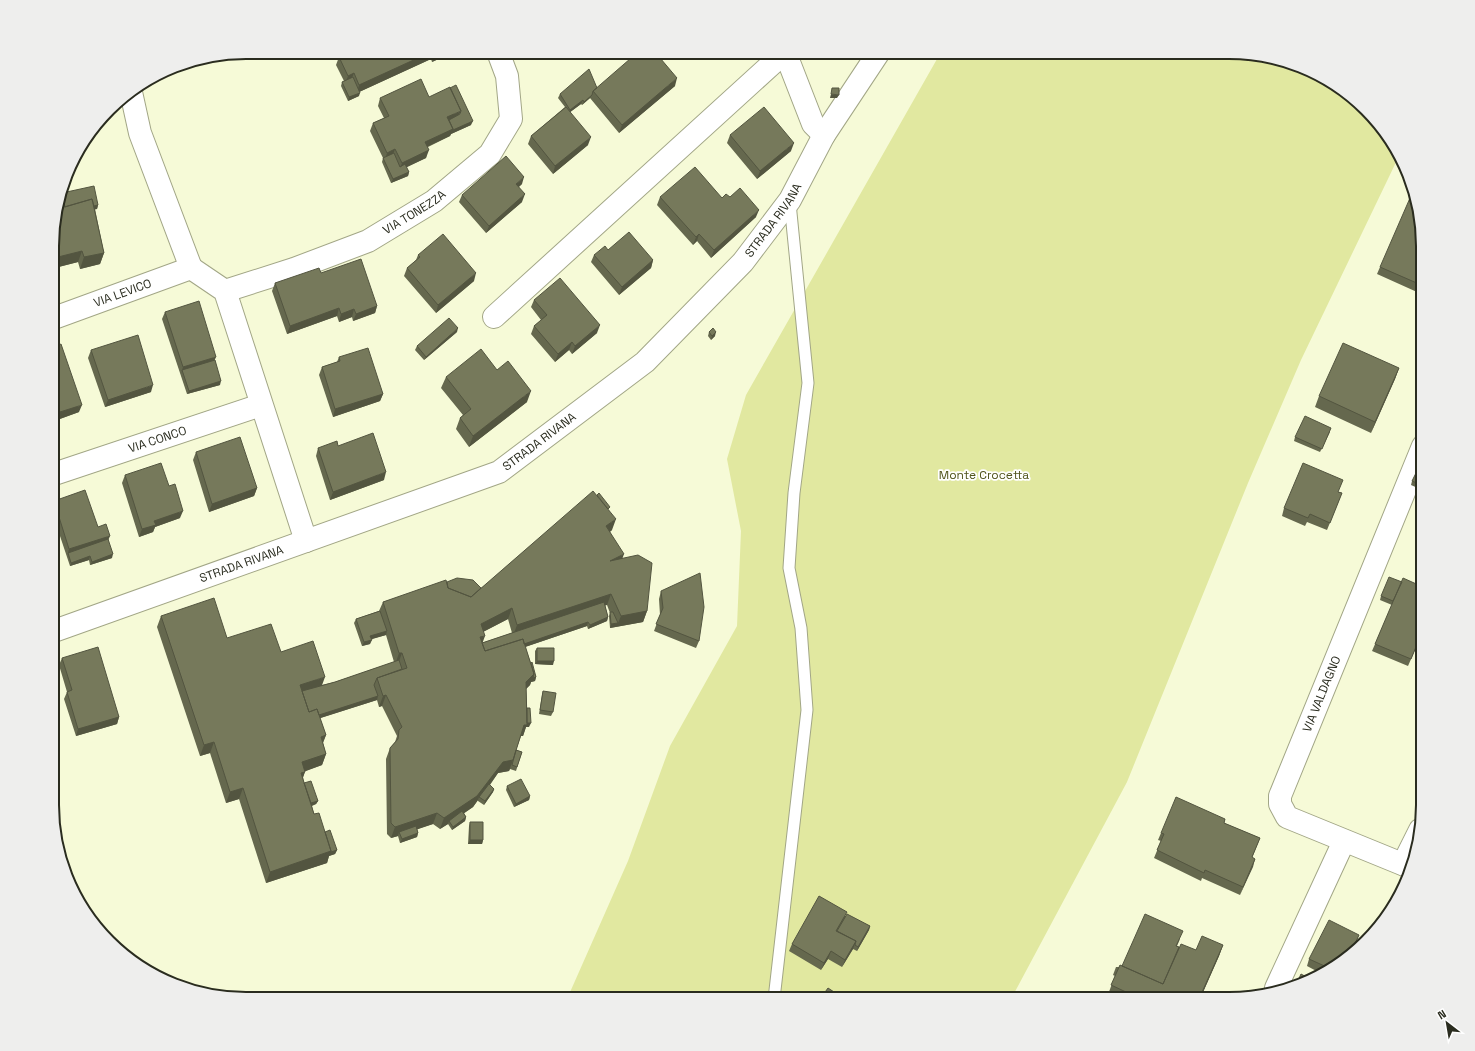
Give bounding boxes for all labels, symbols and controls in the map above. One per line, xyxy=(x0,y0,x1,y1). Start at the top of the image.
street label: STRADA RIVANA xyxy=(741,180,806,261)
street label: VIA TONEZZA xyxy=(380,186,449,238)
street label: VIA LEVICO xyxy=(91,275,154,311)
street label: STRADA RIVANA xyxy=(499,409,580,475)
street label: VIA CONCO xyxy=(126,422,189,457)
park label: Monte Crocetta xyxy=(939,467,1029,483)
street label: STRADA RIVANA xyxy=(197,542,286,586)
street label: VIA VALDAGNO xyxy=(1299,653,1344,734)
north arrow xyxy=(1427,1003,1467,1043)
text: N xyxy=(1435,1007,1449,1022)

